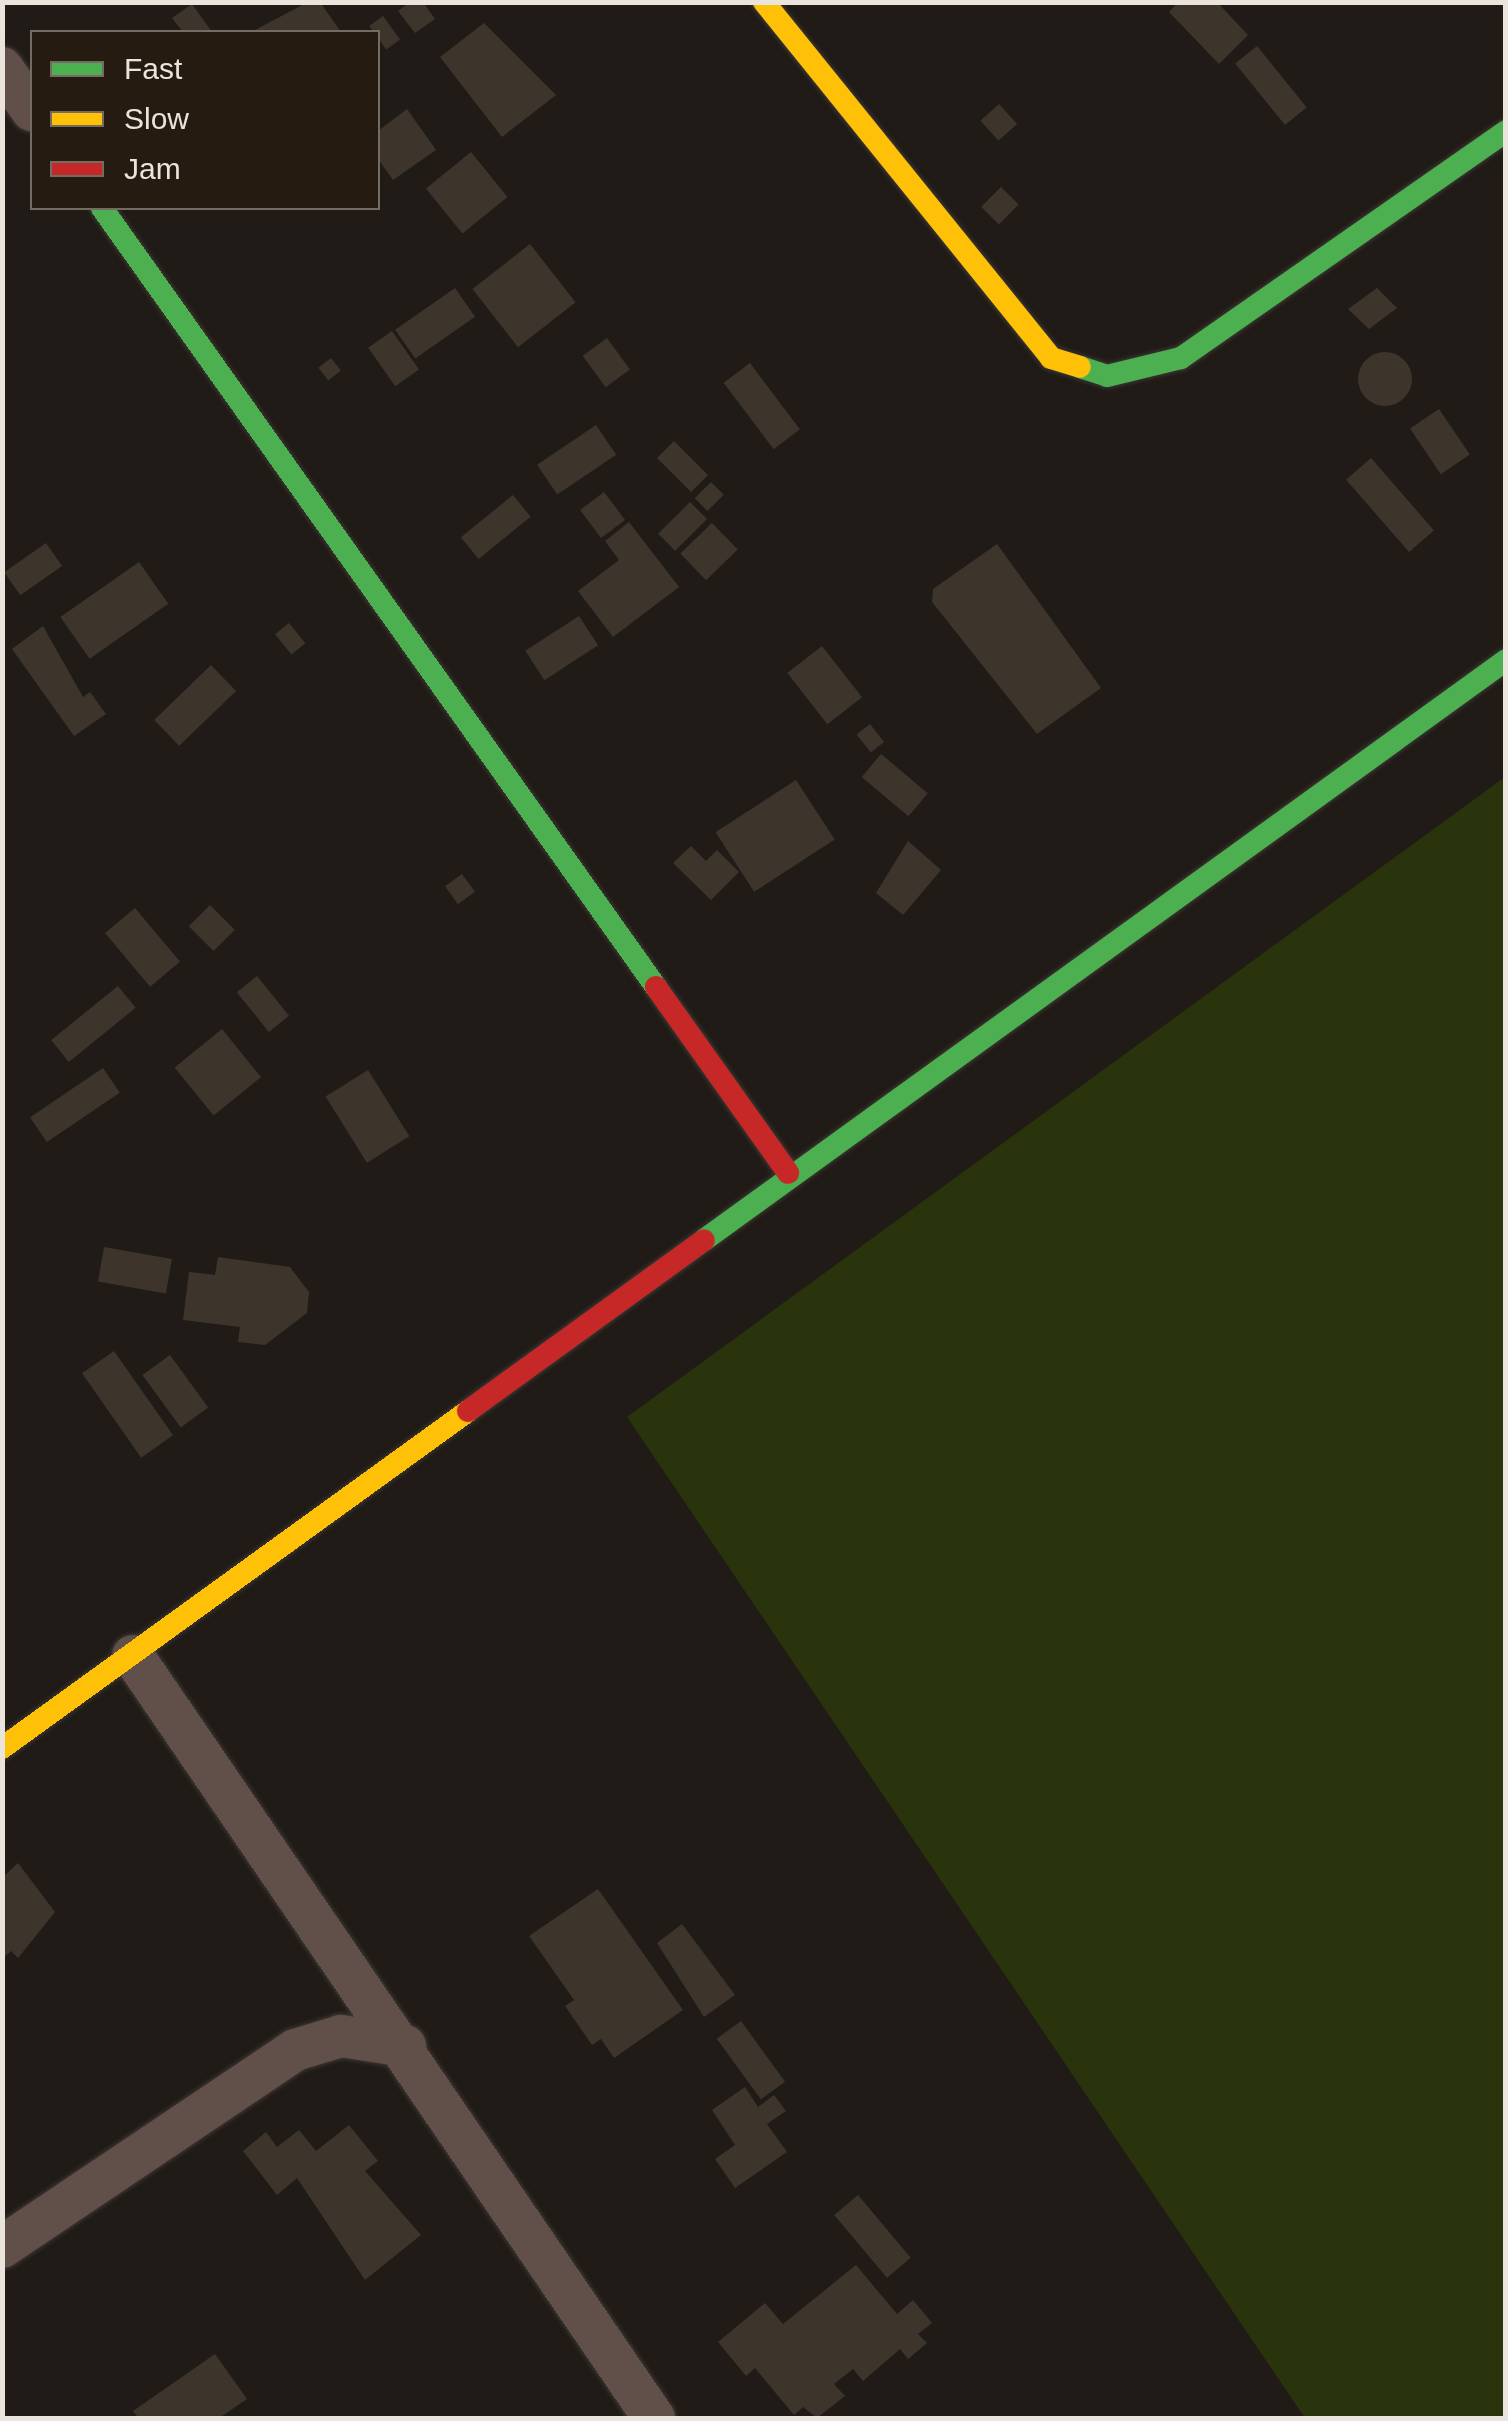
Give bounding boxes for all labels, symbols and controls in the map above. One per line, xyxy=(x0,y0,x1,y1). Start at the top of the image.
legend xyxy=(30,30,380,210)
text: Fast xyxy=(124,52,182,85)
text: Slow xyxy=(124,102,189,135)
text: Jam xyxy=(124,152,181,185)

